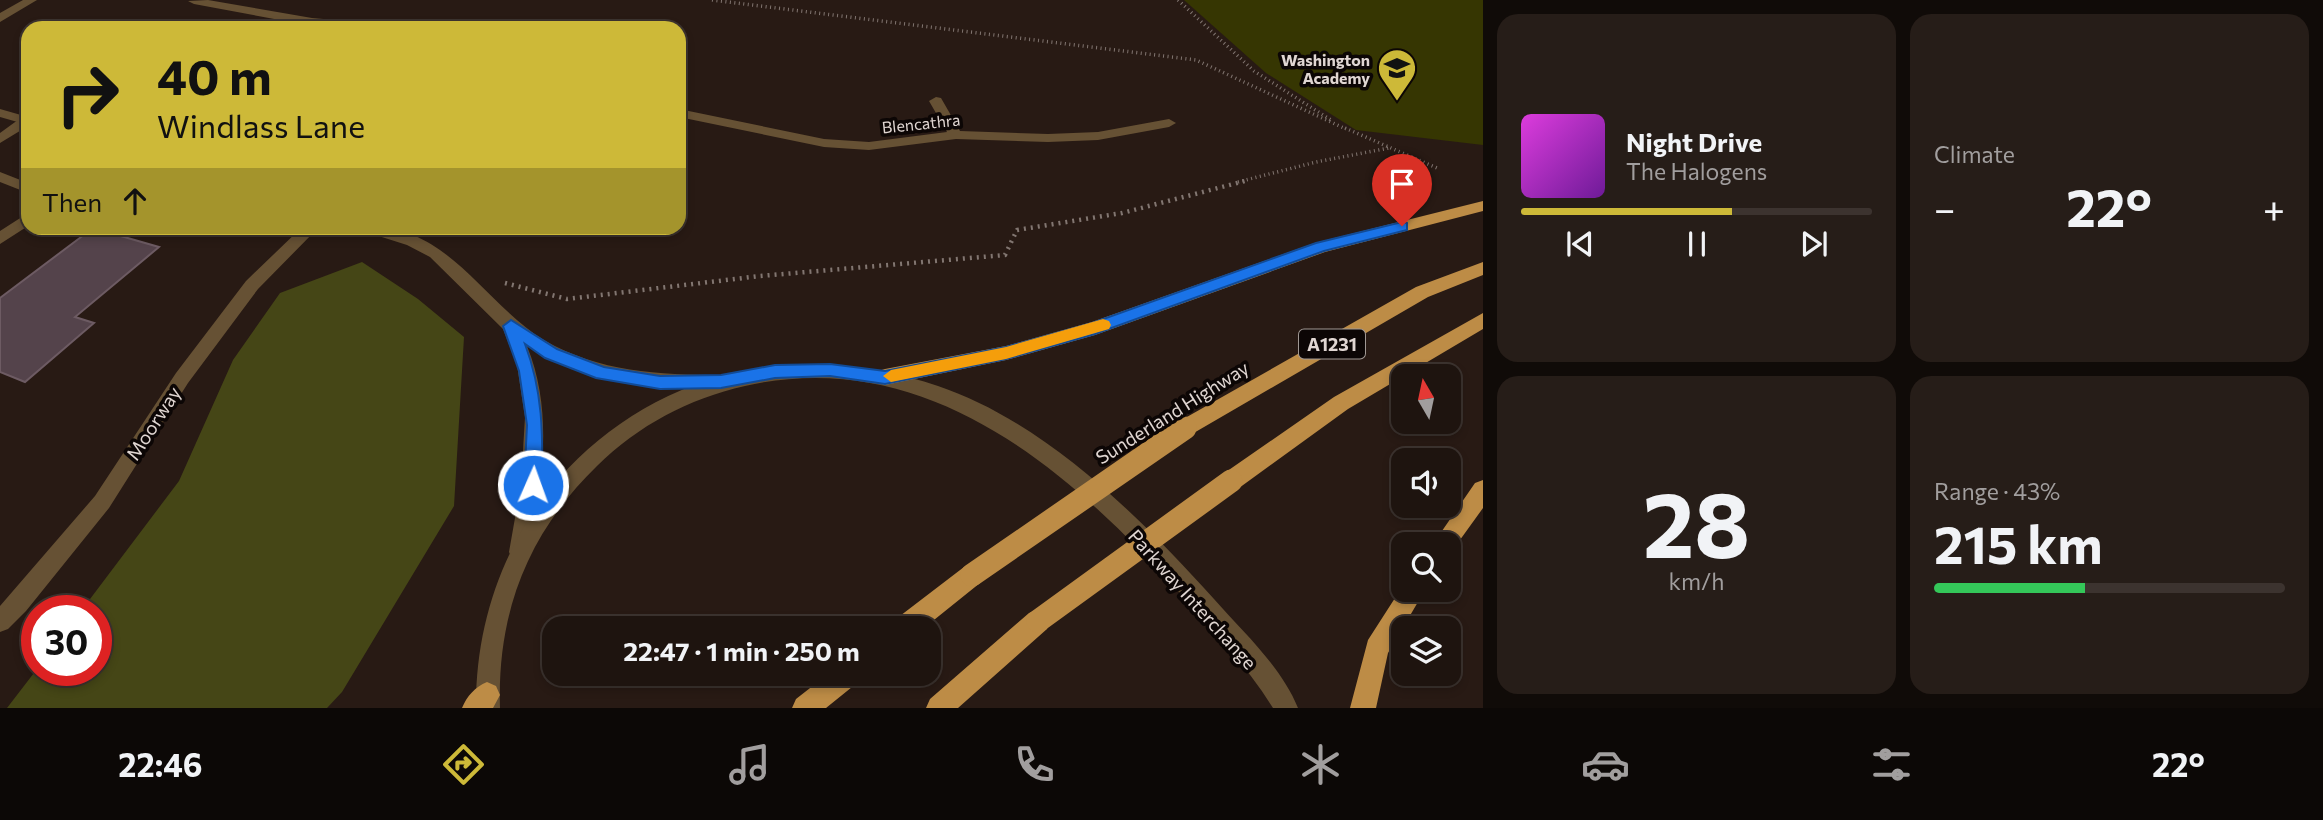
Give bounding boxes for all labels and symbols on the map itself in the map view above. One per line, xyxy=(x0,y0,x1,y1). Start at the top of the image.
school or university icon: Washington Academy xyxy=(1376,47,1418,102)
place label: Washington Academy xyxy=(1281,50,1370,87)
street label: Blencathra xyxy=(881,109,961,137)
pin xyxy=(1372,154,1432,226)
road number: A1231 xyxy=(1299,330,1365,358)
street label: Sunderland Highway xyxy=(1091,355,1253,468)
north arrow xyxy=(1391,364,1461,434)
street label: Moorway xyxy=(121,382,185,464)
position arrow xyxy=(496,448,570,522)
street label: Parkway Interchange xyxy=(1124,524,1262,674)
speed limit sign: 30 xyxy=(21,595,112,686)

